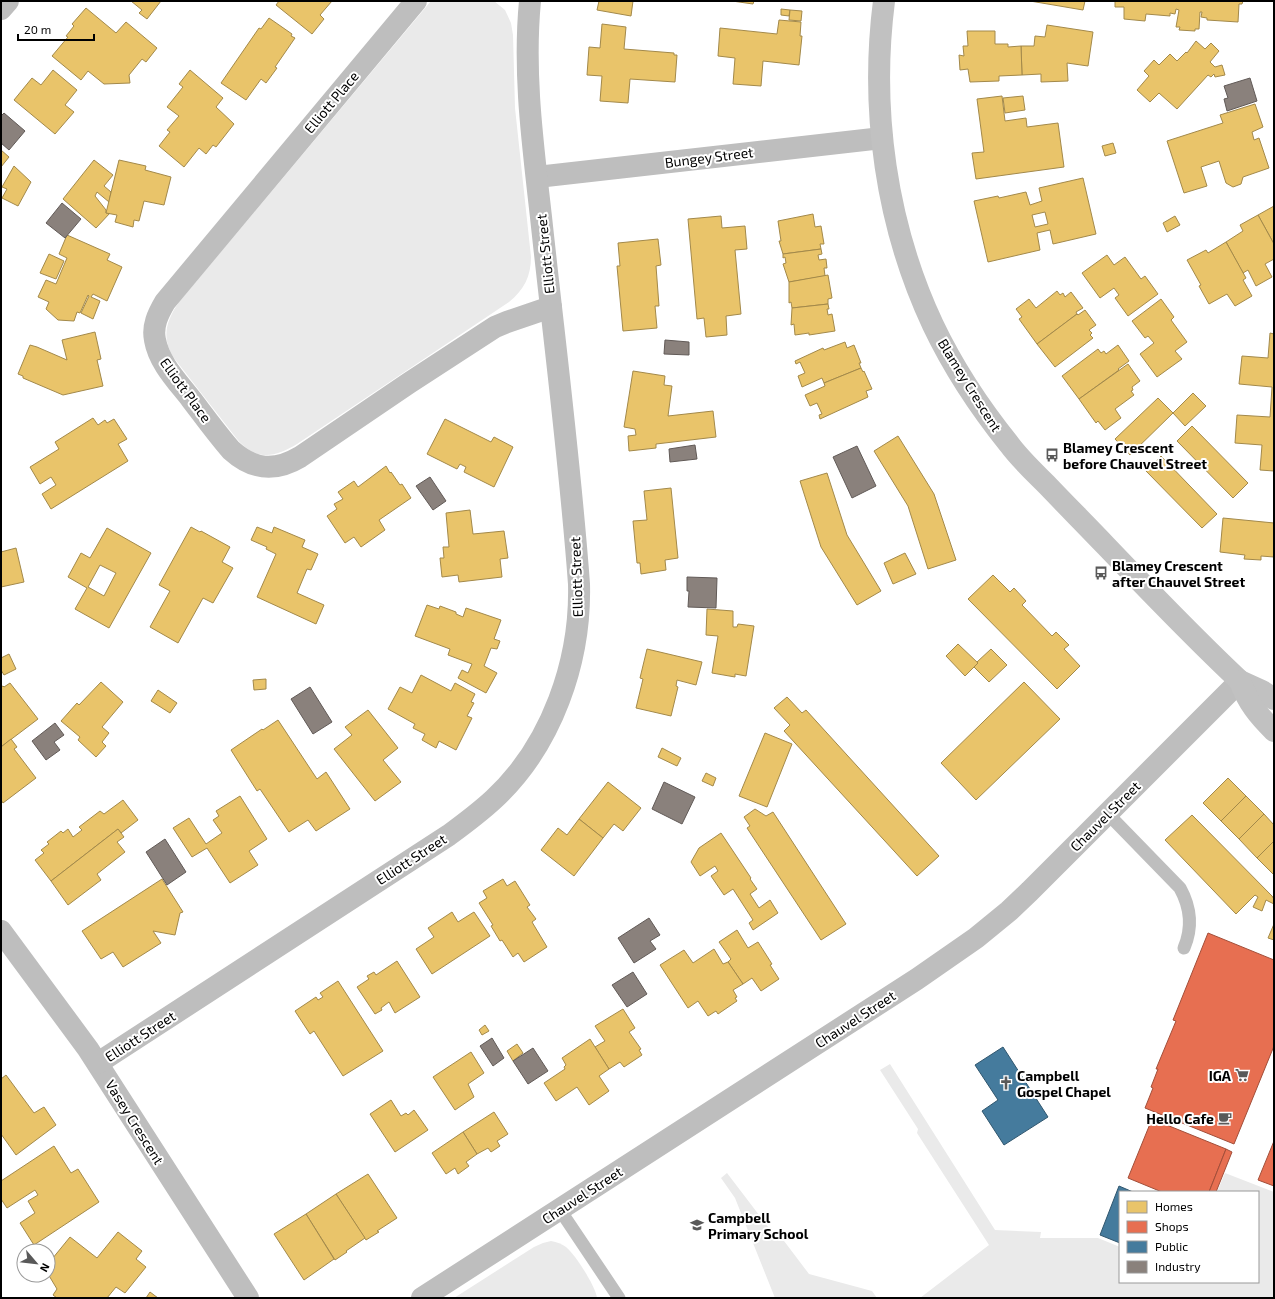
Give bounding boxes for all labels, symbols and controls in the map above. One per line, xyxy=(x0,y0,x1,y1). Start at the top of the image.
scale bar xyxy=(18,16,94,42)
text: 20 m xyxy=(24,22,51,36)
street label: Elliott Place xyxy=(300,68,362,136)
street label: Bungey Street xyxy=(664,143,754,171)
street label: Elliott Street xyxy=(532,213,558,295)
street label: Blamey Crescent xyxy=(935,335,1005,435)
street label: Elliott Place xyxy=(157,354,215,426)
place label: Blamey Crescent before Chauvel Street xyxy=(1063,439,1207,472)
bus stop icon: Blamey Crescent before Chauvel Street xyxy=(1044,447,1060,463)
street label: Elliott Street xyxy=(566,537,586,617)
place label: Blamey Crescent after Chauvel Street xyxy=(1112,557,1245,590)
bus stop icon: Blamey Crescent after Chauvel Street xyxy=(1093,565,1109,581)
street label: Chauvel Street xyxy=(1066,777,1144,855)
street label: Elliott Street xyxy=(373,830,449,888)
street label: Chauvel Street xyxy=(812,987,898,1051)
street label: Elliott Street xyxy=(102,1007,178,1065)
place label: Campbell Gospel Chapel xyxy=(1017,1067,1111,1100)
place label: IGA xyxy=(1209,1067,1232,1084)
supermarket icon: IGA xyxy=(1234,1067,1250,1083)
church icon: Campbell Gospel Chapel xyxy=(998,1075,1014,1091)
street label: Vasey Crescent xyxy=(102,1077,168,1167)
place label: Hello Cafe xyxy=(1146,1110,1214,1127)
cafe icon: Hello Cafe xyxy=(1217,1110,1233,1126)
street label: Chauvel Street xyxy=(539,1163,625,1227)
legend xyxy=(1119,1191,1259,1283)
text: Homes xyxy=(1155,1199,1193,1213)
place label: Campbell Primary School xyxy=(708,1209,809,1242)
school or university icon: Campbell Primary School xyxy=(689,1217,705,1233)
text: Shops xyxy=(1155,1219,1189,1233)
text: Public xyxy=(1155,1239,1188,1253)
north arrow xyxy=(16,1243,56,1283)
text: Industry xyxy=(1155,1259,1201,1273)
text: N xyxy=(38,1261,53,1275)

